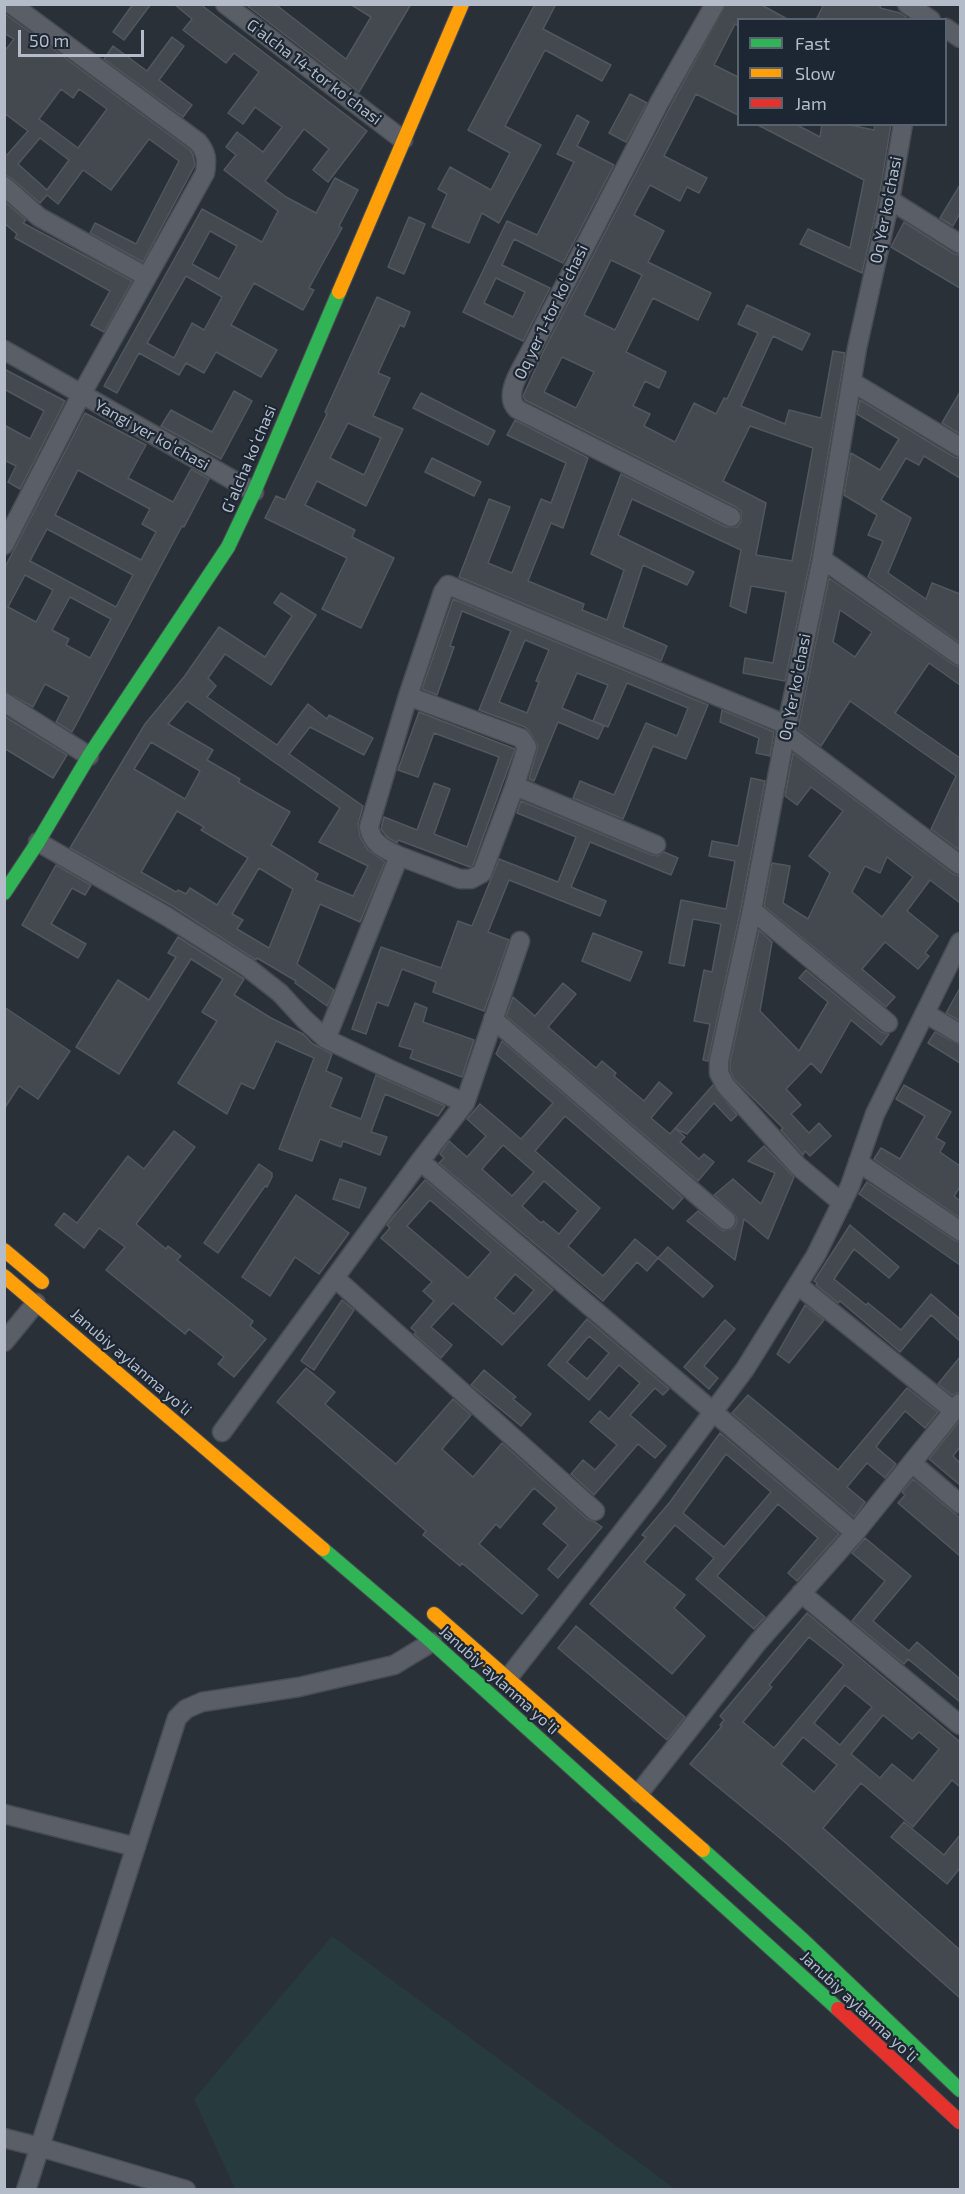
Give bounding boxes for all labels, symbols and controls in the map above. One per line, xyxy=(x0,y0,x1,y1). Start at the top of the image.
street label: Gʻalcha 14-tor koʻchasi xyxy=(243,15,385,129)
scale bar xyxy=(21,18,147,56)
legend xyxy=(737,18,947,126)
text: 50 m xyxy=(29,29,69,51)
text: Fast xyxy=(795,32,830,54)
text: Slow xyxy=(795,62,835,84)
text: Jam xyxy=(795,92,827,114)
street label: Oq Yer koʻchasi xyxy=(866,155,906,265)
street label: Oq yer 1-tor koʻchasi xyxy=(510,241,592,383)
street label: Yangi yer koʻchasi xyxy=(91,395,213,475)
street label: Gʻalcha koʻchasi xyxy=(218,402,280,516)
street label: Oq Yer koʻchasi xyxy=(775,632,815,742)
street label: Janubiy aylanma yoʻli xyxy=(67,1304,195,1420)
street label: Janubiy aylanma yoʻli xyxy=(435,1621,563,1739)
street label: Janubiy aylanma yoʻli xyxy=(796,1947,922,2067)

